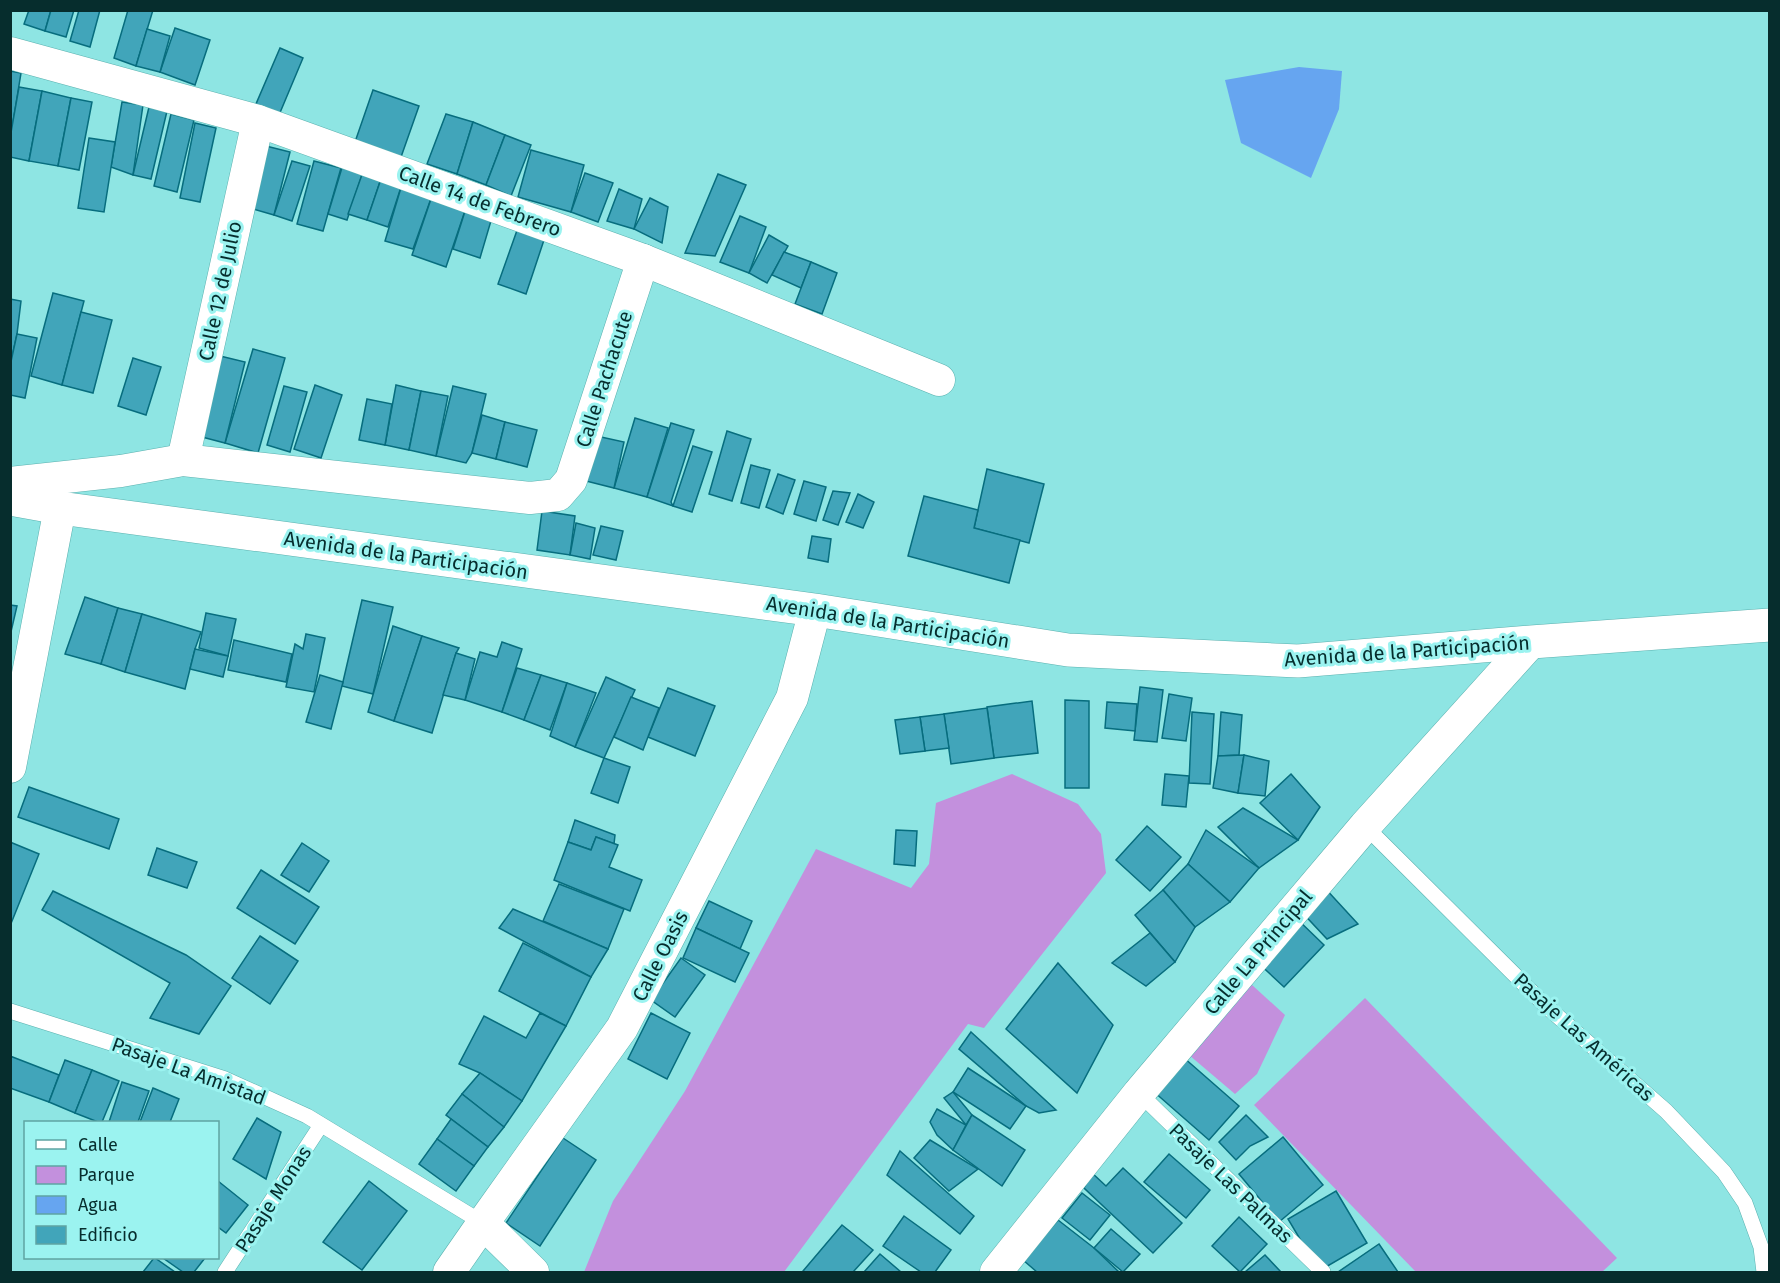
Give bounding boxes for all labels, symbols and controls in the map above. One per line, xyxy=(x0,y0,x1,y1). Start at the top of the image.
street label: Calle 14 de Febrero xyxy=(396,160,564,242)
street label: Calle 12 de Julio xyxy=(193,219,247,363)
street label: Calle Pachacute xyxy=(571,308,637,450)
street label: Avenida de la Participación xyxy=(282,526,530,584)
street label: Avenida de la Participación xyxy=(765,591,1011,653)
street label: Avenida de la Participación xyxy=(1283,630,1531,672)
street label: Calle La Principal xyxy=(1199,885,1317,1019)
street label: Calle Oasis xyxy=(627,907,693,1005)
street label: Pasaje Las Américas xyxy=(1509,968,1659,1106)
street label: Pasaje La Amistad xyxy=(109,1032,269,1110)
street label: Pasaje Las Palmas xyxy=(1164,1118,1298,1248)
legend xyxy=(24,1121,219,1259)
text: Calle xyxy=(78,1134,118,1156)
street label: Pasaje Monas xyxy=(230,1141,316,1257)
text: Parque xyxy=(78,1164,135,1186)
text: Agua xyxy=(78,1194,118,1216)
text: Edificio xyxy=(78,1224,138,1246)

